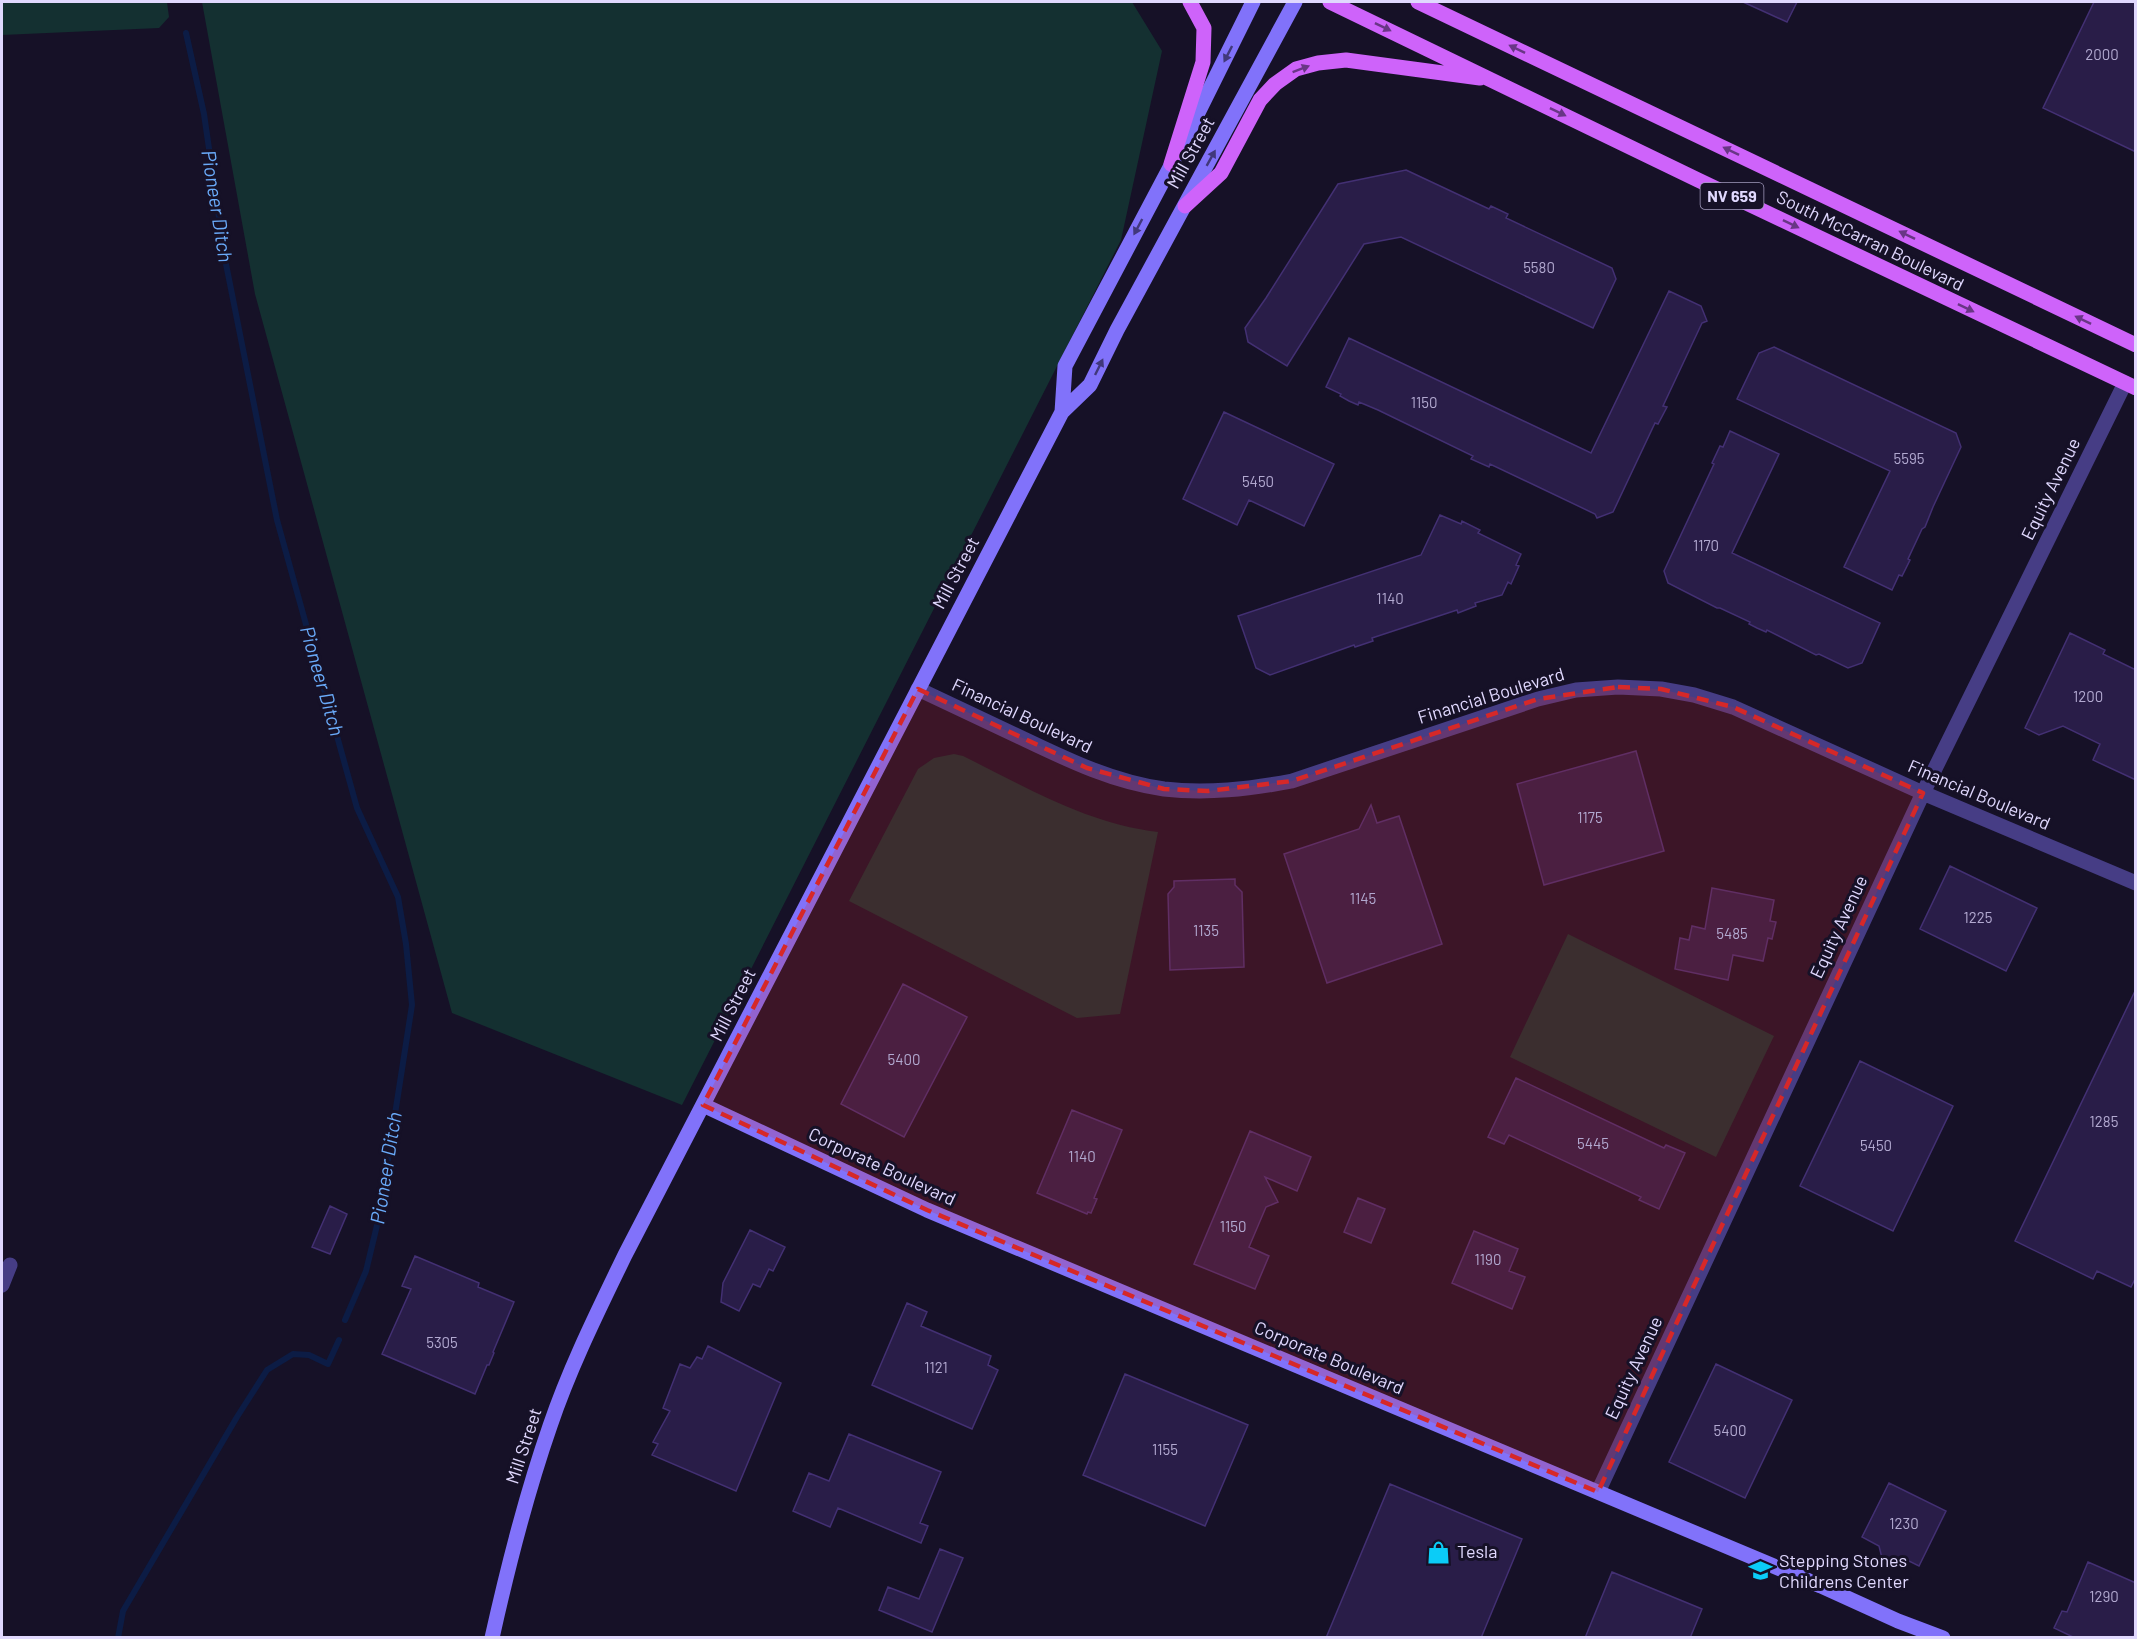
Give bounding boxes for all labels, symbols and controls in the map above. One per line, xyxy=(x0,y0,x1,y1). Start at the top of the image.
one-way arrow xyxy=(1374,22,1391,31)
one-way arrow xyxy=(1509,44,1526,53)
house number: 2000 xyxy=(2085,45,2119,63)
one-way arrow xyxy=(1224,46,1233,63)
one-way arrow xyxy=(1292,63,1310,73)
one-way arrow xyxy=(1550,107,1567,116)
street label: Mill Street xyxy=(1161,113,1219,192)
one-way arrow xyxy=(1723,146,1740,155)
water label: Pioneer Ditch xyxy=(197,148,239,264)
one-way arrow xyxy=(1206,150,1216,167)
road number: NV 659 xyxy=(1700,183,1764,209)
street label: South McCarran Boulevard xyxy=(1773,185,1968,295)
one-way arrow xyxy=(1133,219,1143,236)
one-way arrow xyxy=(1782,219,1799,228)
one-way arrow xyxy=(1899,230,1916,239)
house number: 5580 xyxy=(1523,258,1555,276)
one-way arrow xyxy=(1958,303,1975,313)
one-way arrow xyxy=(2074,315,2091,324)
one-way arrow xyxy=(1094,359,1103,376)
house number: 1150 xyxy=(1411,393,1437,411)
street label: Equity Avenue xyxy=(2016,434,2084,543)
house number: 5595 xyxy=(1894,449,1924,467)
house number: 5450 xyxy=(1242,472,1274,490)
street label: Mill Street xyxy=(927,533,983,612)
house number: 1170 xyxy=(1693,536,1719,554)
house number: 1140 xyxy=(1376,589,1404,607)
water label: Pioneer Ditch xyxy=(296,623,350,738)
street label: Financial Boulevard xyxy=(1415,662,1567,728)
street label: Financial Boulevard xyxy=(949,673,1096,757)
house number: 1200 xyxy=(2073,687,2103,705)
street label: Financial Boulevard xyxy=(1905,754,2054,834)
house number: 1175 xyxy=(1577,808,1603,826)
street label: Equity Avenue xyxy=(1805,872,1871,981)
house number: 1145 xyxy=(1350,889,1376,907)
house number: 1225 xyxy=(1963,908,1993,926)
house number: 1135 xyxy=(1193,921,1219,939)
house number: 5485 xyxy=(1716,924,1748,942)
street label: Mill Street xyxy=(704,965,760,1045)
house number: 5400 xyxy=(888,1050,920,1068)
water label: Pioneer Ditch xyxy=(364,1110,406,1226)
house number: 1285 xyxy=(2090,1112,2118,1130)
street label: Corporate Boulevard xyxy=(805,1122,960,1210)
house number: 5445 xyxy=(1577,1134,1609,1152)
house number: 5450 xyxy=(1860,1136,1892,1154)
house number: 1140 xyxy=(1068,1147,1096,1165)
house number: 1150 xyxy=(1220,1217,1246,1235)
house number: 1190 xyxy=(1475,1250,1501,1268)
street label: Equity Avenue xyxy=(1600,1313,1666,1422)
street label: Corporate Boulevard xyxy=(1251,1316,1407,1398)
house number: 5305 xyxy=(426,1333,458,1351)
house number: 1121 xyxy=(924,1358,948,1376)
street label: Mill Street xyxy=(500,1405,546,1486)
house number: 5400 xyxy=(1714,1421,1746,1439)
house number: 1155 xyxy=(1152,1440,1178,1458)
house number: 1230 xyxy=(1889,1514,1919,1532)
shop icon: Tesla xyxy=(1426,1539,1452,1565)
place label: Tesla xyxy=(1457,1540,1497,1562)
place label: Stepping Stones Childrens Center xyxy=(1779,1549,1909,1592)
school or university icon: Stepping Stones Childrens Center xyxy=(1748,1558,1774,1584)
house number: 1290 xyxy=(2089,1587,2119,1605)

